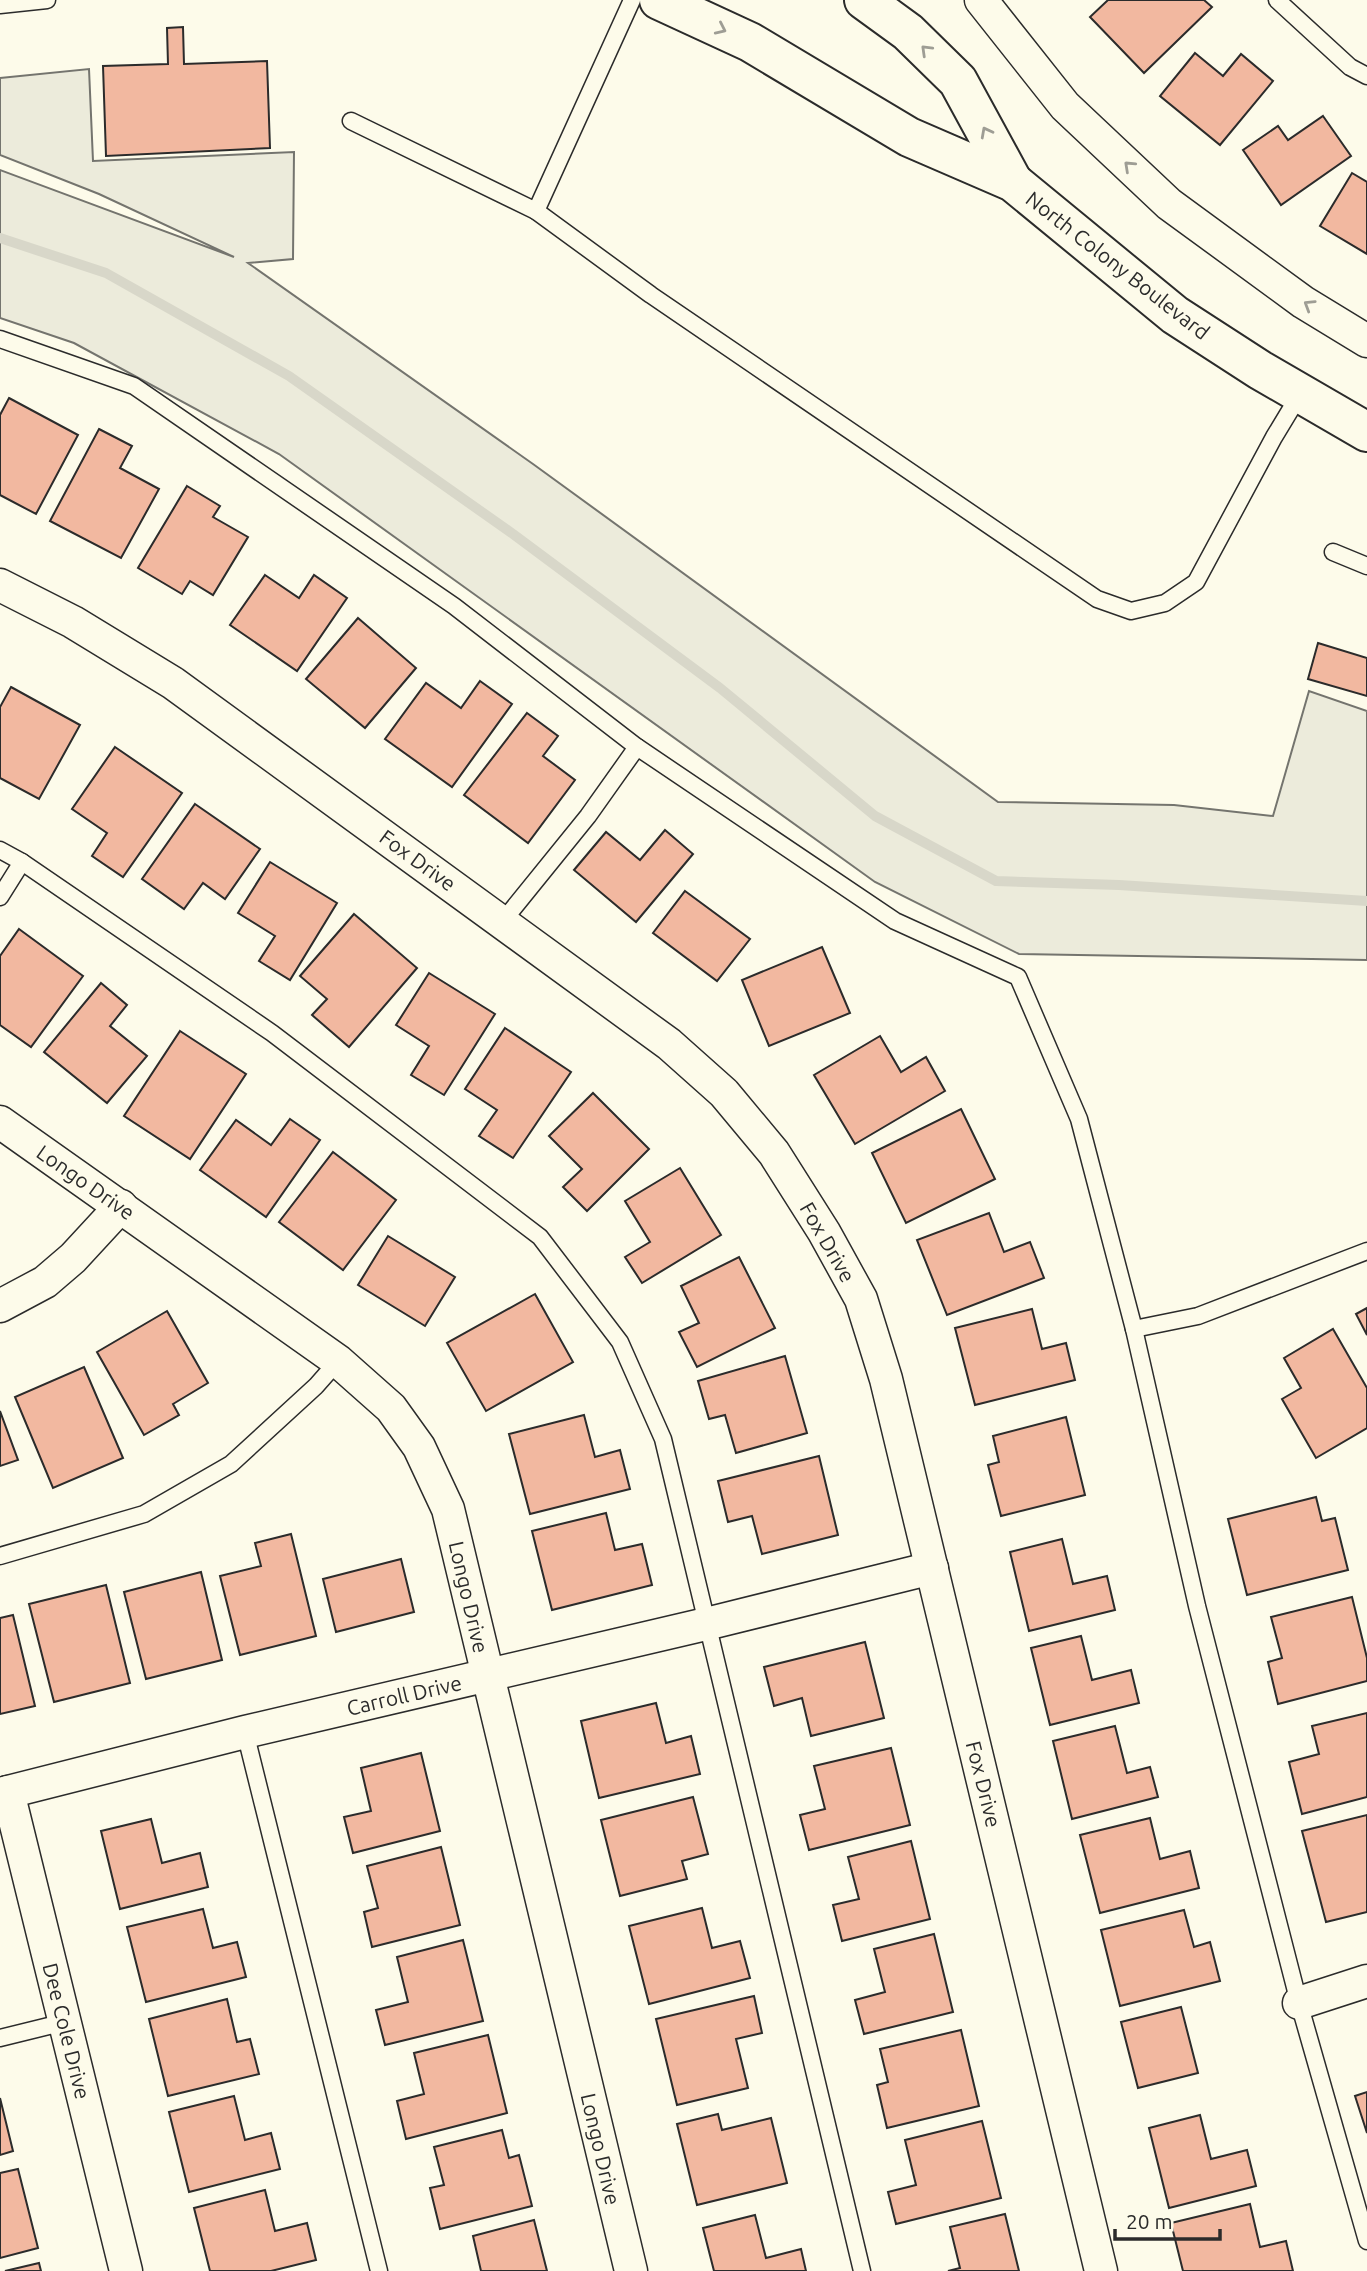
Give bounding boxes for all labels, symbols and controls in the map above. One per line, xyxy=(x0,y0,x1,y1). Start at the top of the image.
one-way arrow xyxy=(714,21,726,35)
one-way arrow xyxy=(921,45,934,58)
one-way arrow xyxy=(980,127,994,139)
one-way arrow xyxy=(1124,162,1137,175)
street label: North Colony Boulevard xyxy=(1022,186,1214,344)
one-way arrow xyxy=(1304,301,1317,314)
street label: Fox Drive xyxy=(375,824,461,896)
street label: Longo Drive xyxy=(33,1140,139,1224)
street label: Fox Drive xyxy=(796,1198,860,1286)
street label: Longo Drive xyxy=(445,1539,493,1655)
street label: Carroll Drive xyxy=(344,1670,464,1720)
street label: Fox Drive xyxy=(962,1738,1006,1830)
street label: Dee Cole Drive xyxy=(38,1960,96,2102)
street label: Longo Drive xyxy=(577,2091,625,2207)
scale bar xyxy=(1115,2198,1220,2242)
text: 20 m xyxy=(1126,2209,1173,2233)

